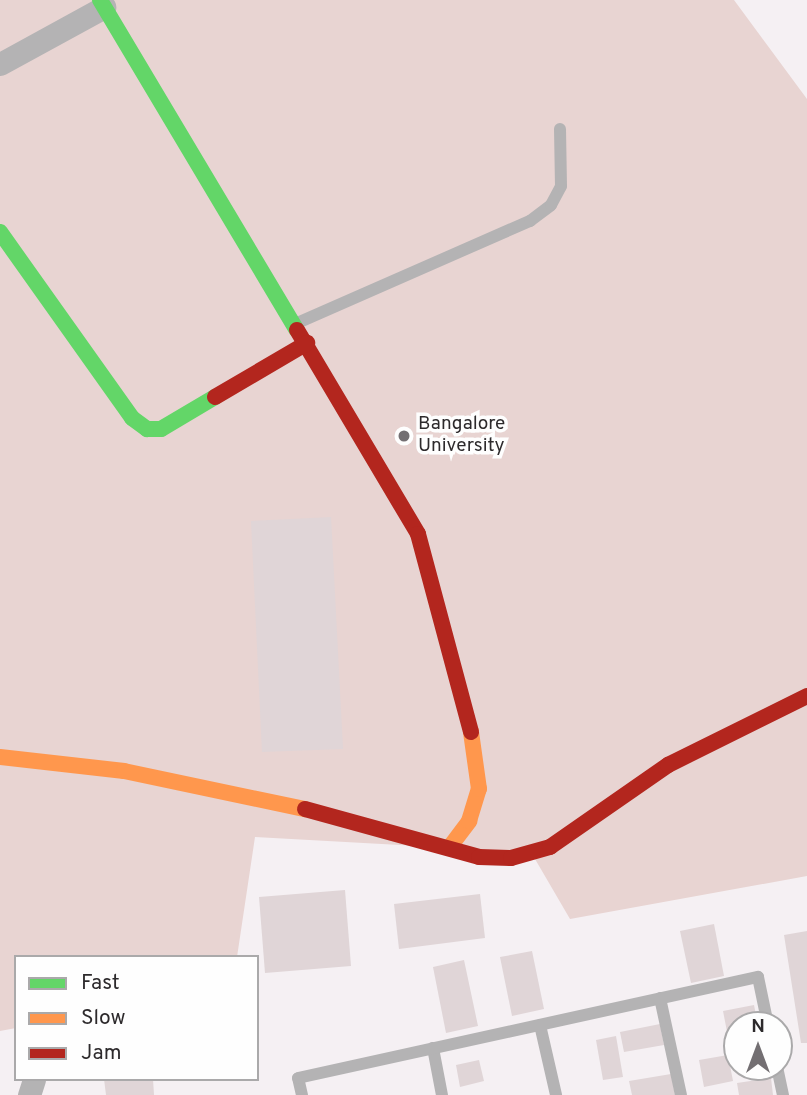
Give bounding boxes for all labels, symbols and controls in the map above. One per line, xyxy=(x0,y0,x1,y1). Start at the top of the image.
place label: Bangalore University xyxy=(418,414,505,458)
marker: Bangalore University xyxy=(396,428,412,444)
legend xyxy=(14,955,259,1081)
text: Fast xyxy=(81,970,120,997)
text: Slow xyxy=(81,1005,126,1032)
north arrow xyxy=(723,1011,793,1081)
text: N xyxy=(751,1015,765,1039)
text: Jam xyxy=(81,1040,122,1067)

